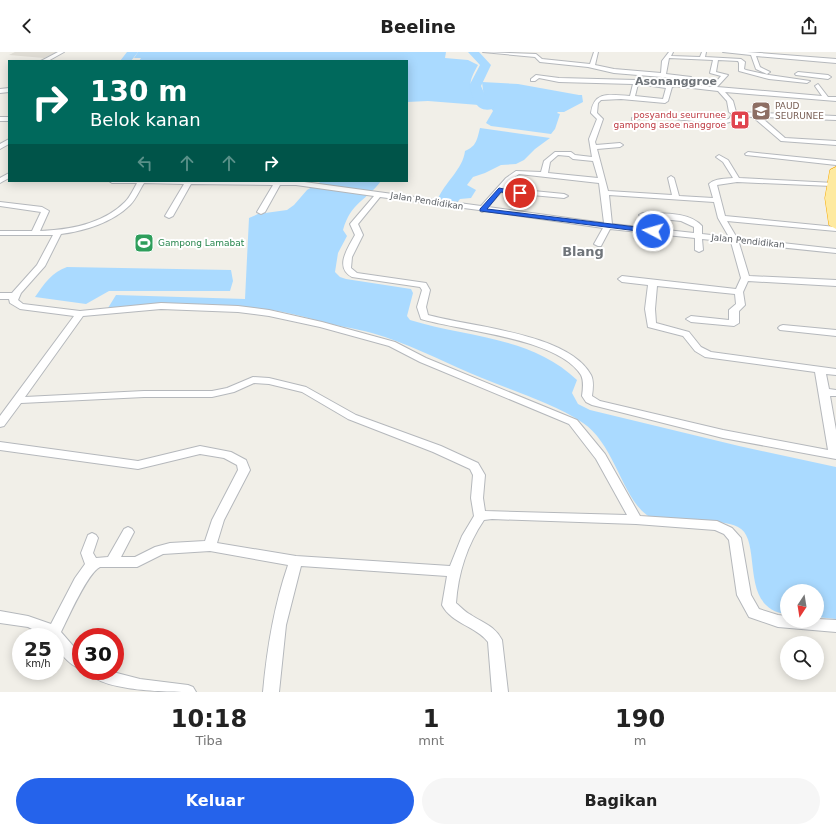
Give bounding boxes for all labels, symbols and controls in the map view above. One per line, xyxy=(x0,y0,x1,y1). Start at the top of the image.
icon: back xyxy=(16,15,38,37)
icon: share xyxy=(798,15,820,37)
text: Beeline xyxy=(380,16,456,37)
text: 130 m xyxy=(90,75,187,108)
district label: Asonanggroe xyxy=(635,75,717,88)
icon: right xyxy=(24,76,76,128)
school or university icon: PAUD SEURUNEE xyxy=(750,100,772,122)
place label: PAUD SEURUNEE xyxy=(775,101,824,121)
text: Belok kanan xyxy=(90,109,201,130)
hospital icon: posyandu seurrunee gampong asoe nanggroe xyxy=(729,109,751,131)
place label: posyandu seurrunee gampong asoe nanggroe xyxy=(614,110,726,130)
icon: left xyxy=(134,152,156,174)
icon: ahead xyxy=(176,152,198,174)
icon: ahead xyxy=(218,152,240,174)
icon: right xyxy=(260,152,282,174)
pin xyxy=(503,176,537,210)
icon: arrive xyxy=(509,182,531,204)
street label: Jalan Pendidikan xyxy=(389,190,464,212)
position arrow xyxy=(632,210,674,252)
sports icon: Gampong Lamabat xyxy=(133,232,155,254)
street label: Jalan Pendidikan xyxy=(710,232,785,250)
place label: Gampong Lamabat xyxy=(158,238,245,248)
district label: Blang xyxy=(562,244,604,259)
north arrow xyxy=(780,584,824,628)
map controls xyxy=(780,584,824,680)
speed limit sign: 30 xyxy=(72,628,124,680)
button: search xyxy=(780,636,824,680)
text: 25 xyxy=(24,637,52,661)
text: km/h xyxy=(25,658,51,669)
text: 10:18 xyxy=(171,705,247,733)
text: 1 xyxy=(423,705,439,733)
text: 190 xyxy=(615,705,665,733)
text: Tiba xyxy=(195,733,223,748)
text: mnt xyxy=(418,733,444,748)
text: m xyxy=(634,733,646,748)
button: Keluar xyxy=(16,778,414,824)
button: Bagikan xyxy=(422,778,820,824)

